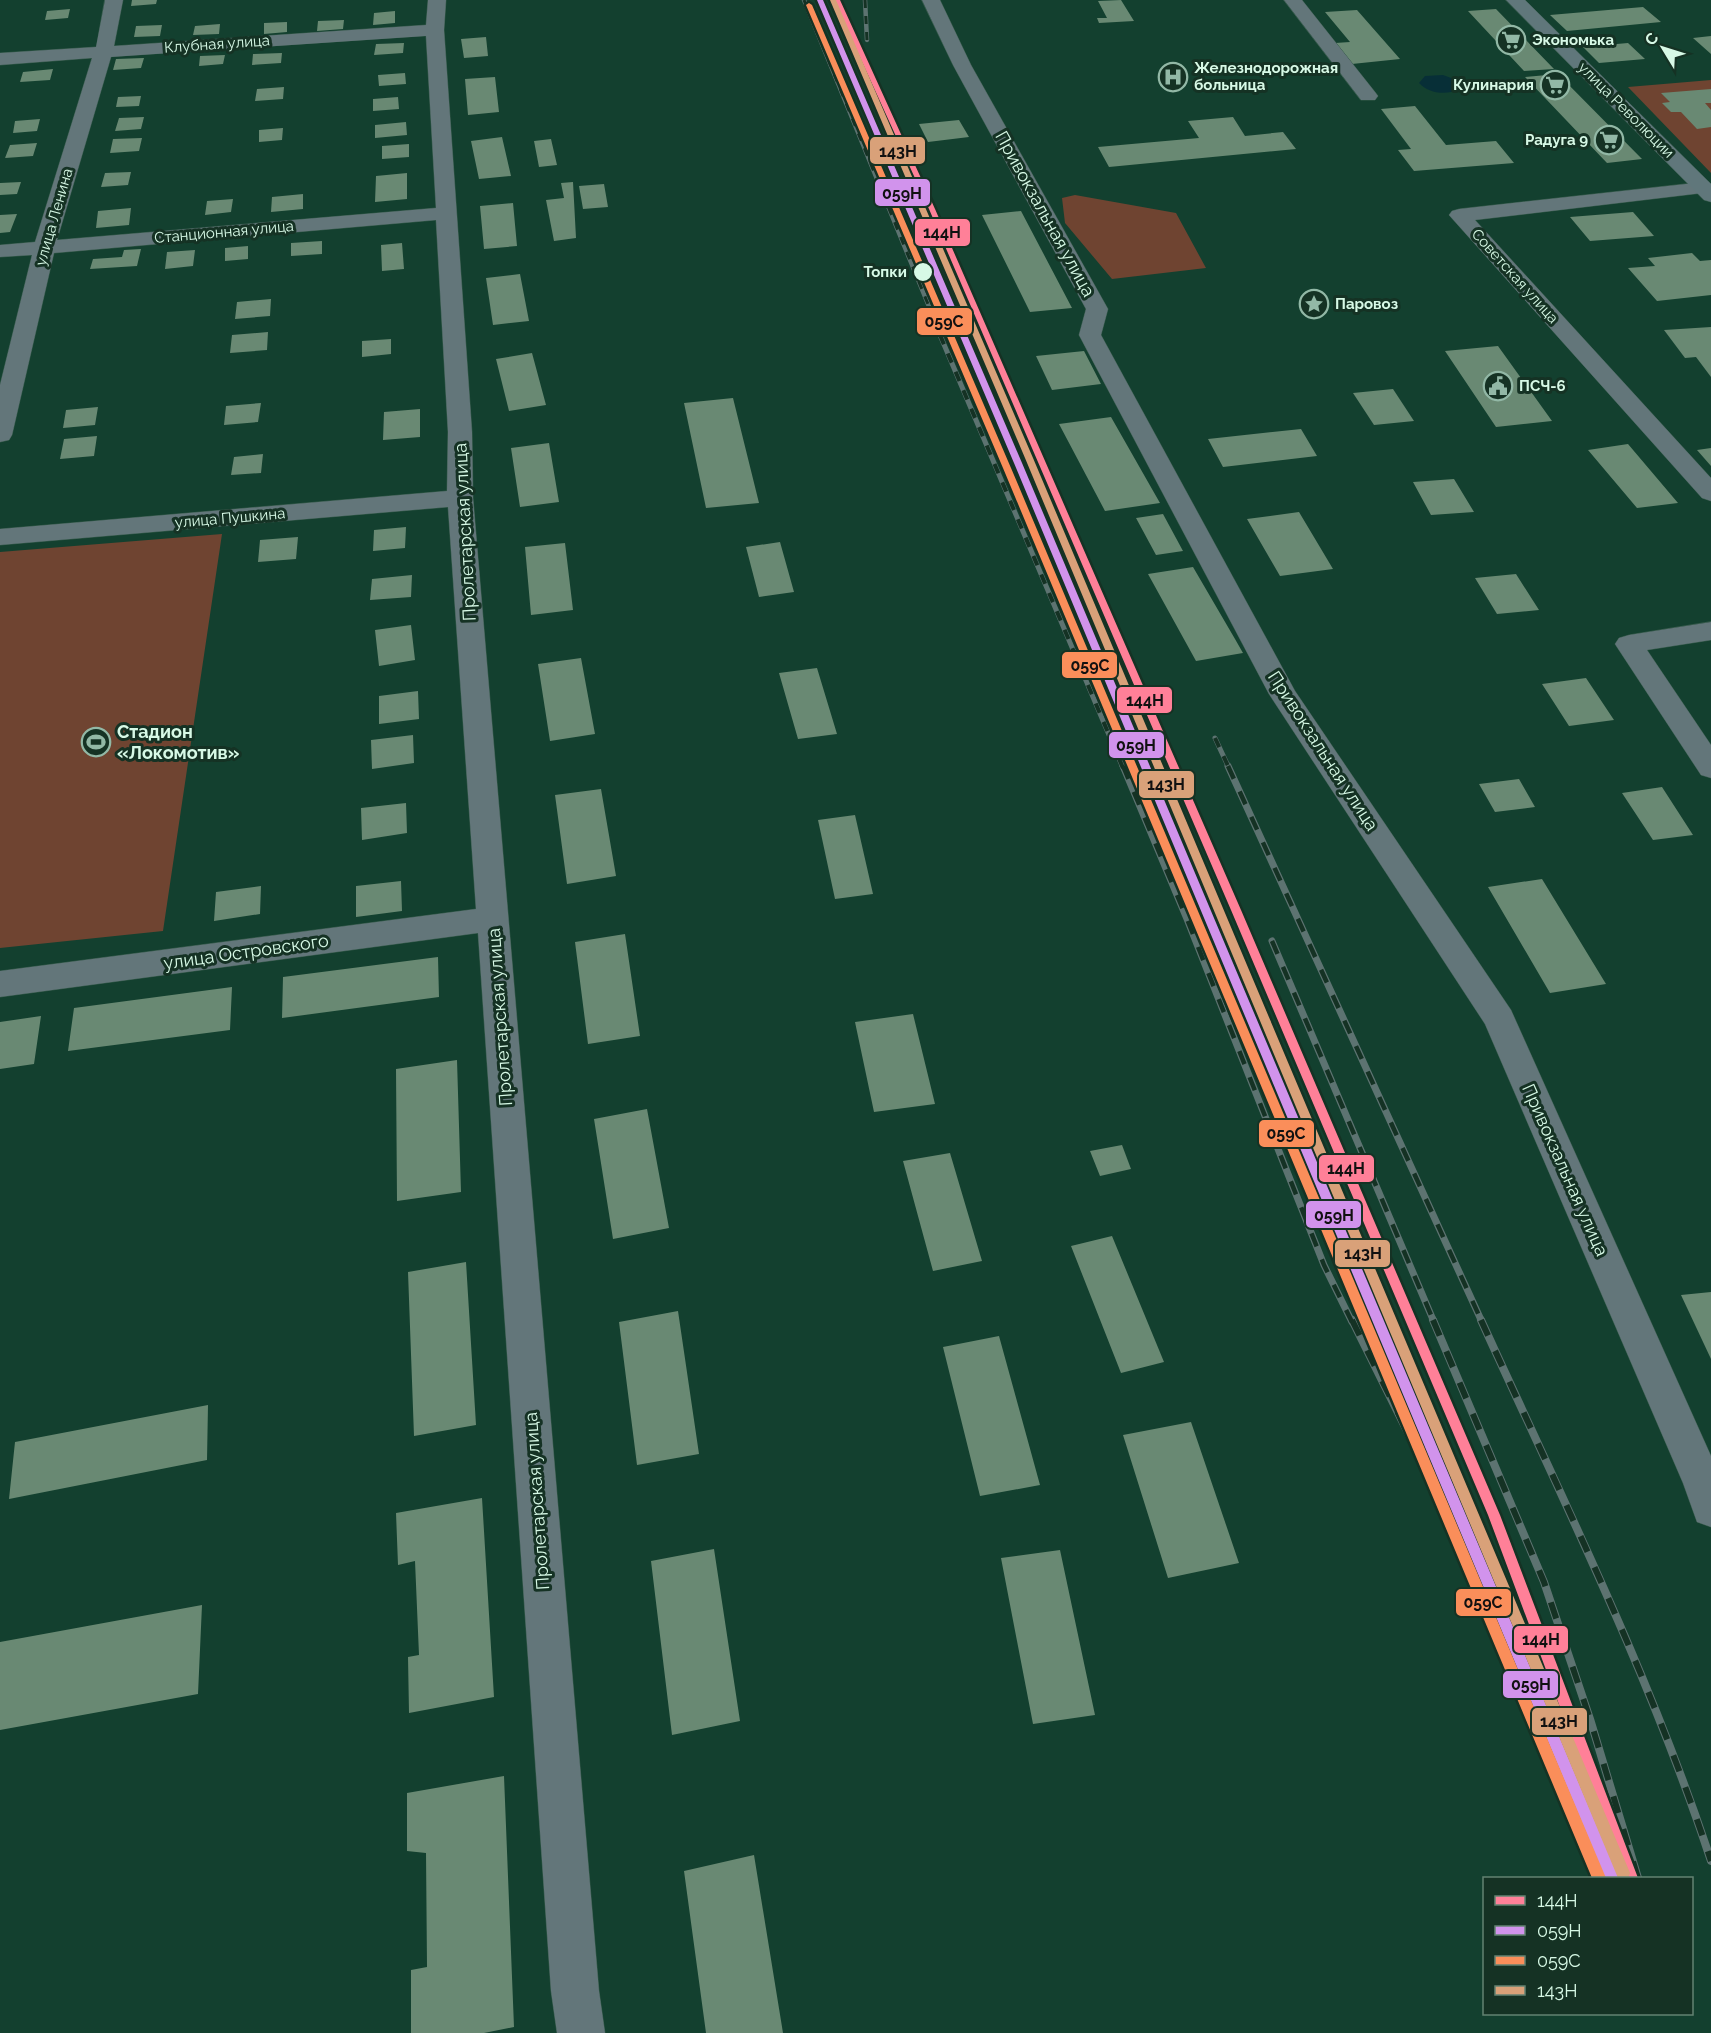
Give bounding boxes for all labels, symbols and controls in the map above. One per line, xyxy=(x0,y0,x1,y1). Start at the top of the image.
north arrow xyxy=(1633,18,1693,78)
supermarket icon: Экономька xyxy=(1495,24,1527,56)
text: С xyxy=(1641,29,1662,49)
street label: Клубная улица xyxy=(164,31,270,57)
place label: Экономька xyxy=(1532,31,1614,49)
street label: улица Революции xyxy=(1574,58,1678,162)
place label: Железнодорожная больница xyxy=(1194,59,1338,94)
hospital icon: Железнодорожная больница xyxy=(1157,61,1189,93)
supermarket icon: Кулинария xyxy=(1539,69,1571,101)
place label: Кулинария xyxy=(1453,76,1534,94)
supermarket icon: Радуга 9 xyxy=(1593,124,1625,156)
street label: Привокзальная улица xyxy=(991,127,1100,300)
place label: Радуга 9 xyxy=(1525,131,1588,149)
line badge: 143Н xyxy=(869,136,926,165)
text: 143Н xyxy=(879,142,917,161)
street label: улица Ленина xyxy=(31,166,77,268)
line badge: 059Н xyxy=(874,178,931,207)
text: 059Н xyxy=(882,184,922,203)
street label: Станционная улица xyxy=(153,217,295,247)
line badge: 144Н xyxy=(914,218,971,247)
text: 144Н xyxy=(923,223,961,242)
street label: Советская улица xyxy=(1468,225,1562,327)
marker: Топки xyxy=(912,261,934,283)
place label: Топки xyxy=(863,263,907,281)
place icon: Паровоз xyxy=(1298,288,1330,320)
place label: Паровоз xyxy=(1335,295,1398,313)
line badge: 059С xyxy=(916,307,973,336)
text: 059С xyxy=(924,312,964,331)
public building icon: ПСЧ-6 xyxy=(1482,370,1514,402)
place label: ПСЧ-6 xyxy=(1519,377,1566,395)
street label: Пролетарская улица xyxy=(449,442,480,622)
street label: улица Пушкина xyxy=(174,504,286,532)
line badge: 059С xyxy=(1061,651,1118,679)
text: 059С xyxy=(1070,656,1110,675)
street label: Привокзальная улица xyxy=(1264,667,1383,834)
line badge: 144Н xyxy=(1116,686,1173,714)
text: 144Н xyxy=(1126,691,1164,710)
place label: Стадион «Локомотив» xyxy=(117,721,240,763)
sports icon: Стадион «Локомотив» xyxy=(80,726,112,758)
line badge: 059Н xyxy=(1108,731,1165,759)
text: 059Н xyxy=(1116,736,1156,755)
line badge: 143Н xyxy=(1138,770,1195,799)
text: 143Н xyxy=(1147,775,1185,794)
street label: Пролетарская улица xyxy=(483,927,516,1107)
street label: улица Островского xyxy=(162,929,330,973)
street label: Привокзальная улица xyxy=(1518,1081,1613,1259)
line badge: 059С xyxy=(1258,1119,1315,1148)
text: 059С xyxy=(1266,1124,1306,1143)
line badge: 144Н xyxy=(1318,1154,1375,1183)
text: 144Н xyxy=(1327,1159,1365,1178)
line badge: 059Н xyxy=(1305,1200,1362,1229)
text: 059Н xyxy=(1314,1206,1354,1225)
line badge: 143Н xyxy=(1334,1239,1391,1268)
text: 143Н xyxy=(1344,1244,1382,1263)
street label: Пролетарская улица xyxy=(520,1411,553,1591)
line badge: 059С xyxy=(1455,1588,1512,1617)
text: 059С xyxy=(1463,1593,1503,1612)
line badge: 144Н xyxy=(1513,1625,1569,1654)
text: 144Н xyxy=(1522,1630,1560,1649)
line badge: 059Н xyxy=(1502,1670,1559,1699)
text: 059Н xyxy=(1511,1675,1551,1694)
line badge: 143Н xyxy=(1531,1707,1588,1736)
text: 143Н xyxy=(1540,1712,1578,1731)
legend xyxy=(1483,1877,1693,2015)
text: 144Н xyxy=(1537,1890,1578,1911)
text: 059Н xyxy=(1537,1920,1582,1941)
text: 059С xyxy=(1537,1950,1581,1971)
text: 143Н xyxy=(1537,1980,1577,2001)

